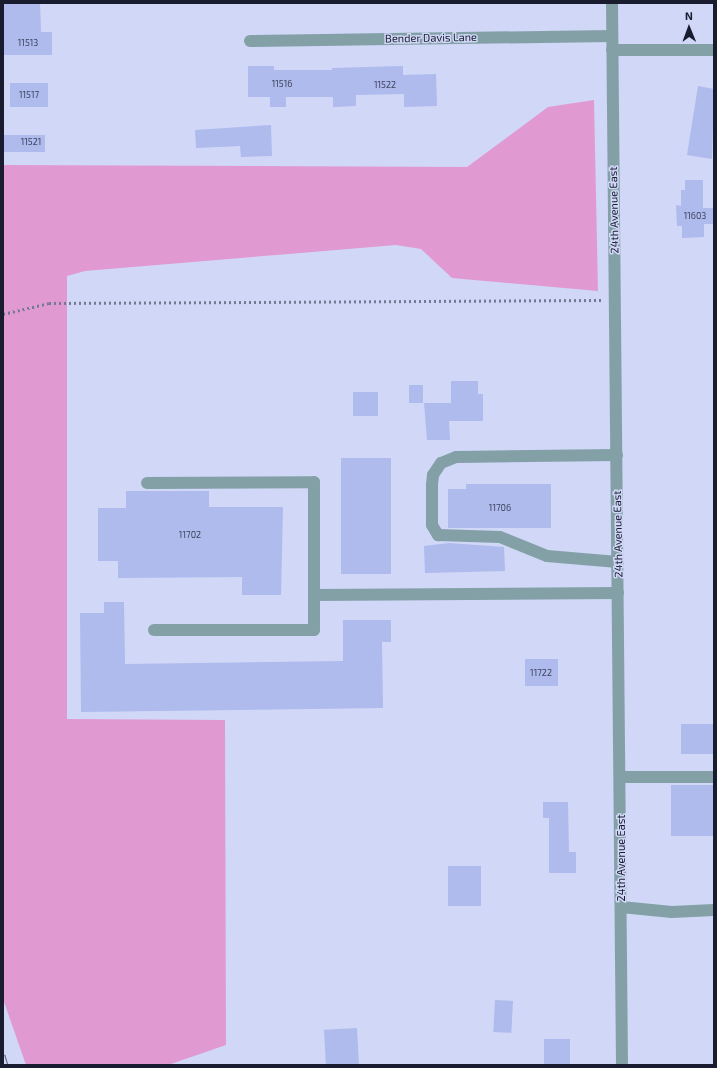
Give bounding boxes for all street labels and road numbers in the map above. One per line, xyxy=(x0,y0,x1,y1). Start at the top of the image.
street label: Bender Davis Lane xyxy=(385,31,477,45)
street label: 24th Avenue East xyxy=(607,166,621,254)
street label: 24th Avenue East xyxy=(611,490,625,578)
street label: 24th Avenue East xyxy=(614,814,628,902)

